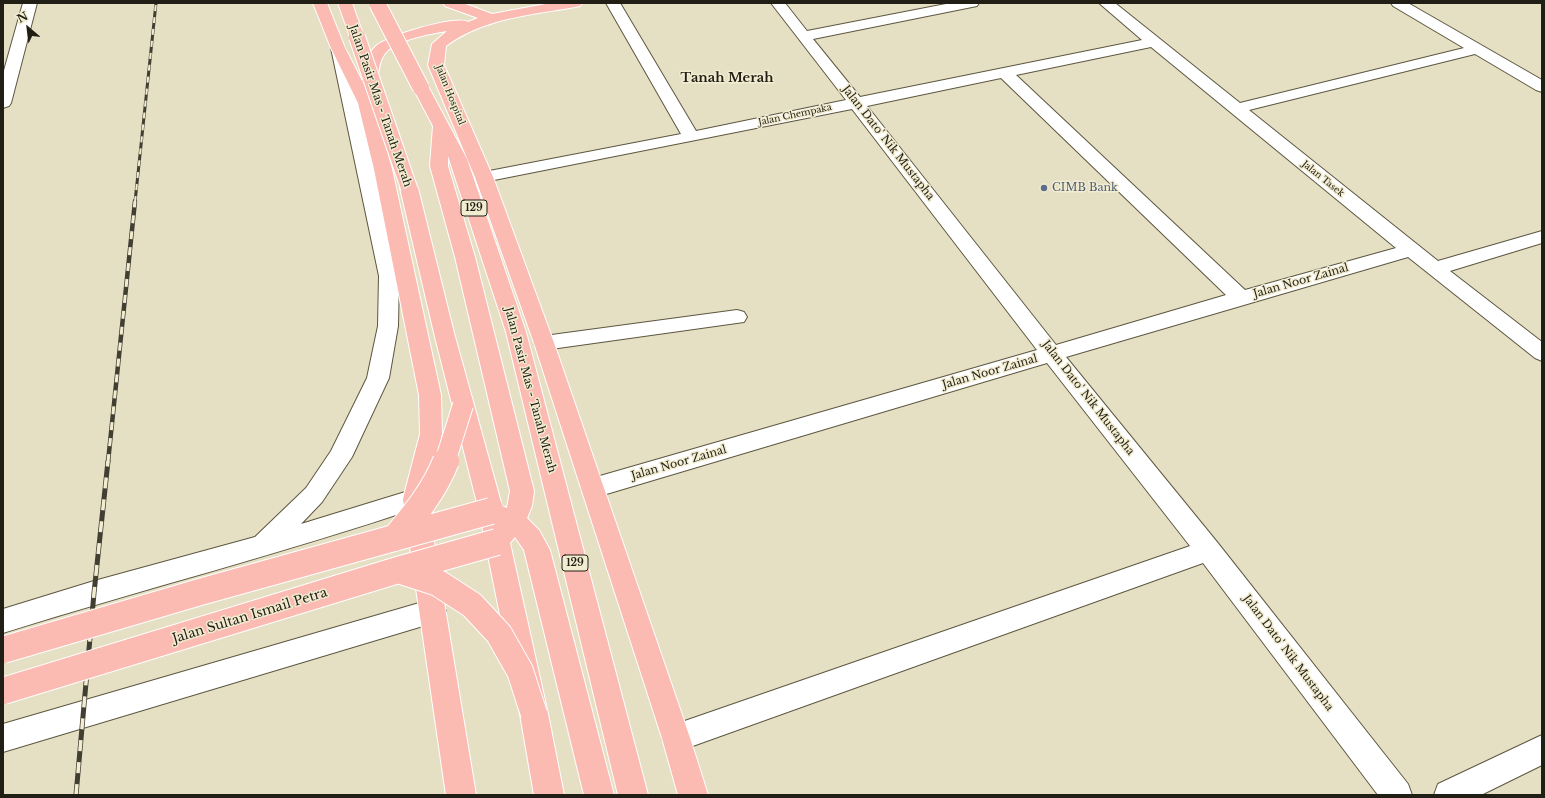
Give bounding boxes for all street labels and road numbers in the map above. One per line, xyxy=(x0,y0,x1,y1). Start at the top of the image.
street label: Jalan Pasir Mas - Tanah Merah xyxy=(346,23,414,189)
street label: Jalan Hospital xyxy=(433,64,467,126)
street label: Jalan Dato' Nik Mustapha xyxy=(839,83,937,203)
street label: Jalan Chempaka xyxy=(757,102,833,128)
street label: Jalan Tasek xyxy=(1300,159,1346,199)
road number: 129 xyxy=(461,200,487,216)
street label: Jalan Noor Zainal xyxy=(1252,261,1350,301)
street label: Jalan Pasir Mas - Tanah Merah xyxy=(502,306,558,474)
street label: Jalan Dato' Nik Mustapha xyxy=(1039,338,1137,458)
street label: Jalan Noor Zainal xyxy=(941,352,1039,392)
street label: Jalan Noor Zainal xyxy=(630,443,728,483)
road number: 129 xyxy=(562,555,588,571)
street label: Jalan Sultan Ismail Petra xyxy=(171,585,329,647)
street label: Jalan Dato' Nik Mustapha xyxy=(1240,592,1336,714)

